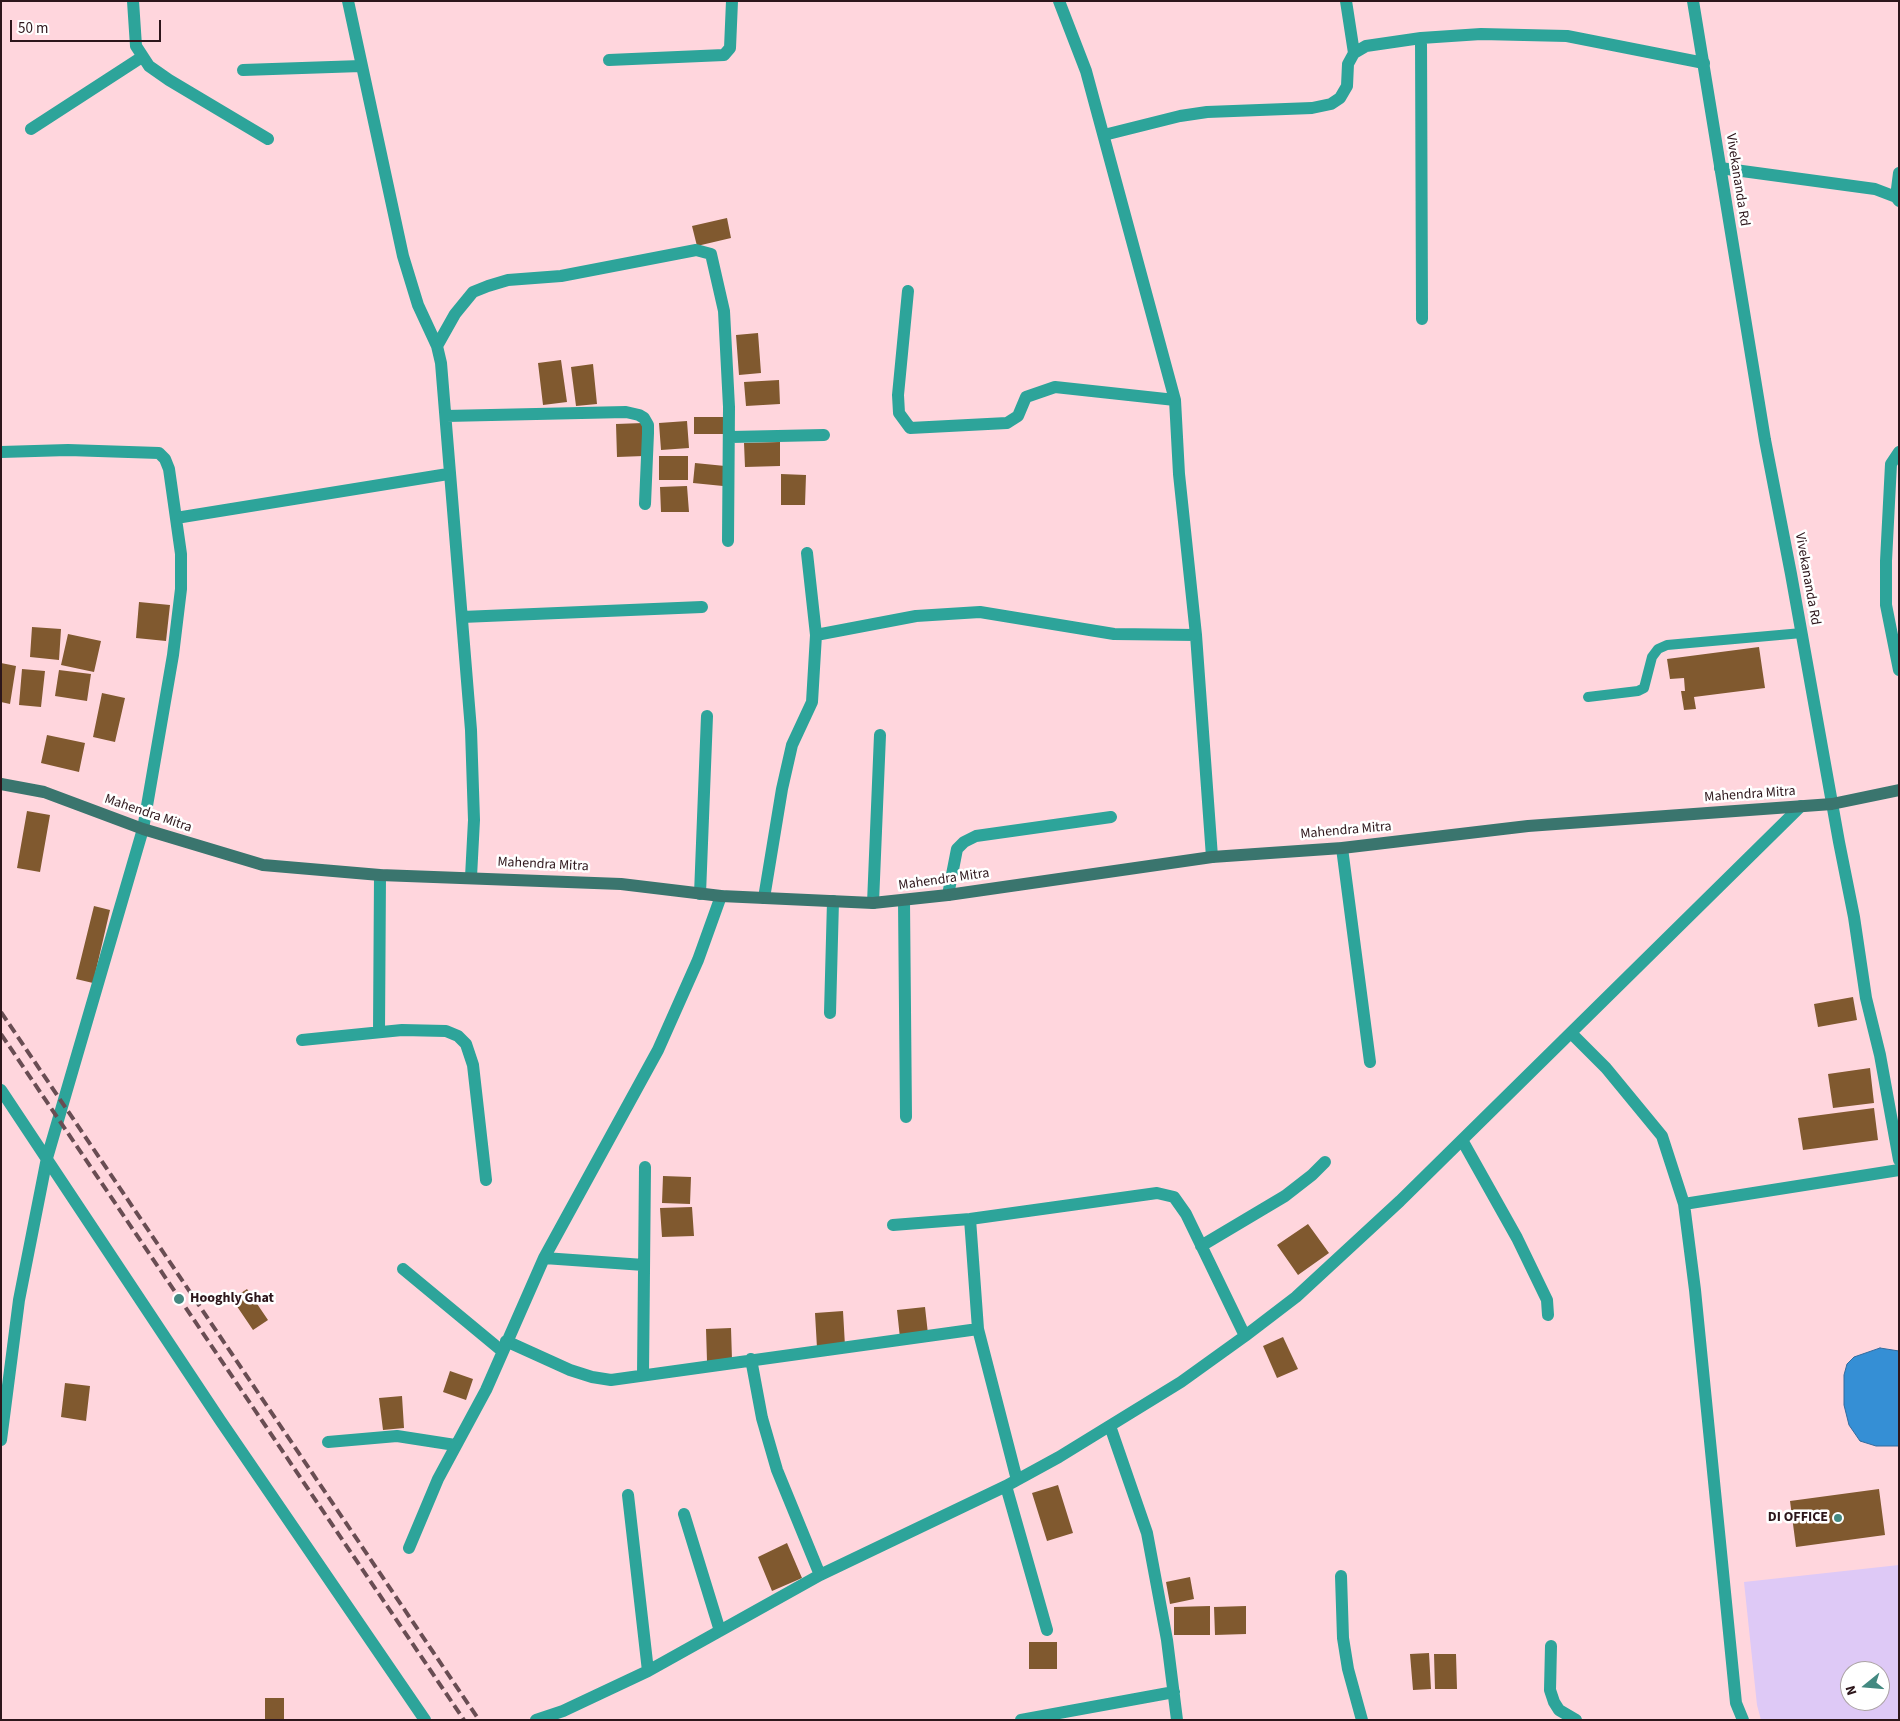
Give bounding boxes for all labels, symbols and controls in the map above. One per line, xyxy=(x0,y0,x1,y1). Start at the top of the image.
scale bar xyxy=(12,10,164,42)
text: 50 m xyxy=(18,18,48,39)
street label: Vivekananda Rd xyxy=(1721,132,1753,228)
street label: Vivekananda Rd xyxy=(1791,531,1823,627)
street label: Mahendra Mitra xyxy=(1704,783,1796,807)
street label: Mahendra Mitra xyxy=(102,791,194,837)
street label: Mahendra Mitra xyxy=(1300,819,1392,843)
street label: Mahendra Mitra xyxy=(497,854,589,876)
street label: Mahendra Mitra xyxy=(898,865,990,895)
place label: Hooghly Ghat xyxy=(190,1291,274,1307)
marker: Hooghly Ghat xyxy=(172,1292,186,1306)
place label: DI OFFICE xyxy=(1768,1510,1828,1526)
marker: DI OFFICE xyxy=(1832,1512,1844,1524)
north arrow xyxy=(1840,1661,1890,1711)
text: N xyxy=(1841,1683,1863,1697)

